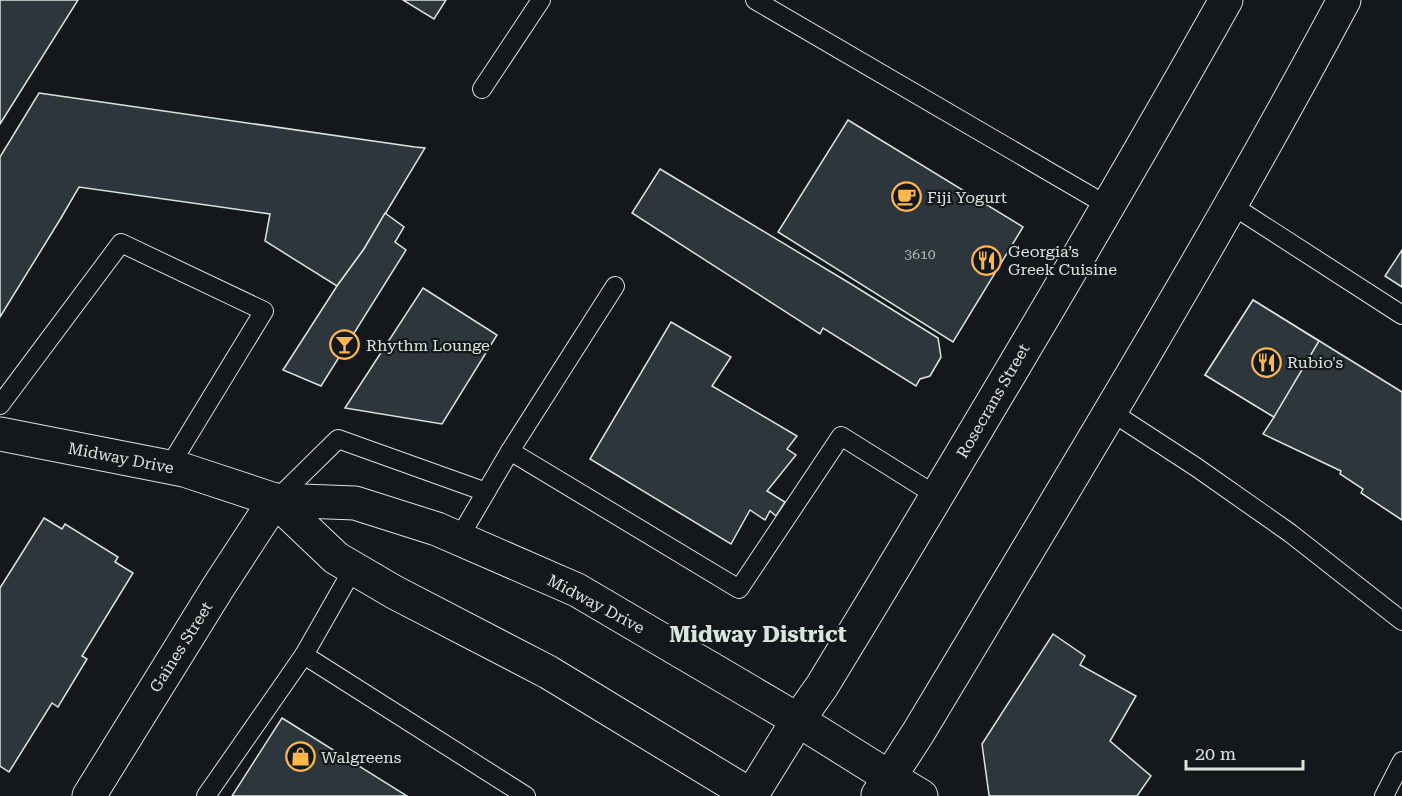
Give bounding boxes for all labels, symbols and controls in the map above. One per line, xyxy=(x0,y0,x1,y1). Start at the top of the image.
cafe icon: Fiji Yogurt xyxy=(890,181,922,213)
place label: Fiji Yogurt xyxy=(927,188,1007,207)
place label: Georgia’s Greek Cuisine xyxy=(1008,242,1117,279)
restaurant icon: Georgia’s Greek Cuisine xyxy=(971,244,1003,276)
house number: 3610 xyxy=(904,246,936,262)
bar icon: Rhythm Lounge xyxy=(329,329,361,361)
place label: Rhythm Lounge xyxy=(366,336,490,355)
street label: Rosecrans Street xyxy=(953,340,1033,462)
restaurant icon: Rubio's xyxy=(1250,346,1282,378)
place label: Rubio's xyxy=(1287,353,1343,372)
street label: Midway Drive xyxy=(67,438,176,478)
street label: Midway Drive xyxy=(544,570,648,638)
street label: Gaines Street xyxy=(146,598,216,696)
district label: Midway District xyxy=(669,622,847,647)
scale bar xyxy=(1186,733,1303,771)
shop icon: Walgreens xyxy=(284,741,316,773)
text: 20 m xyxy=(1195,743,1236,764)
place label: Walgreens xyxy=(321,748,402,767)

